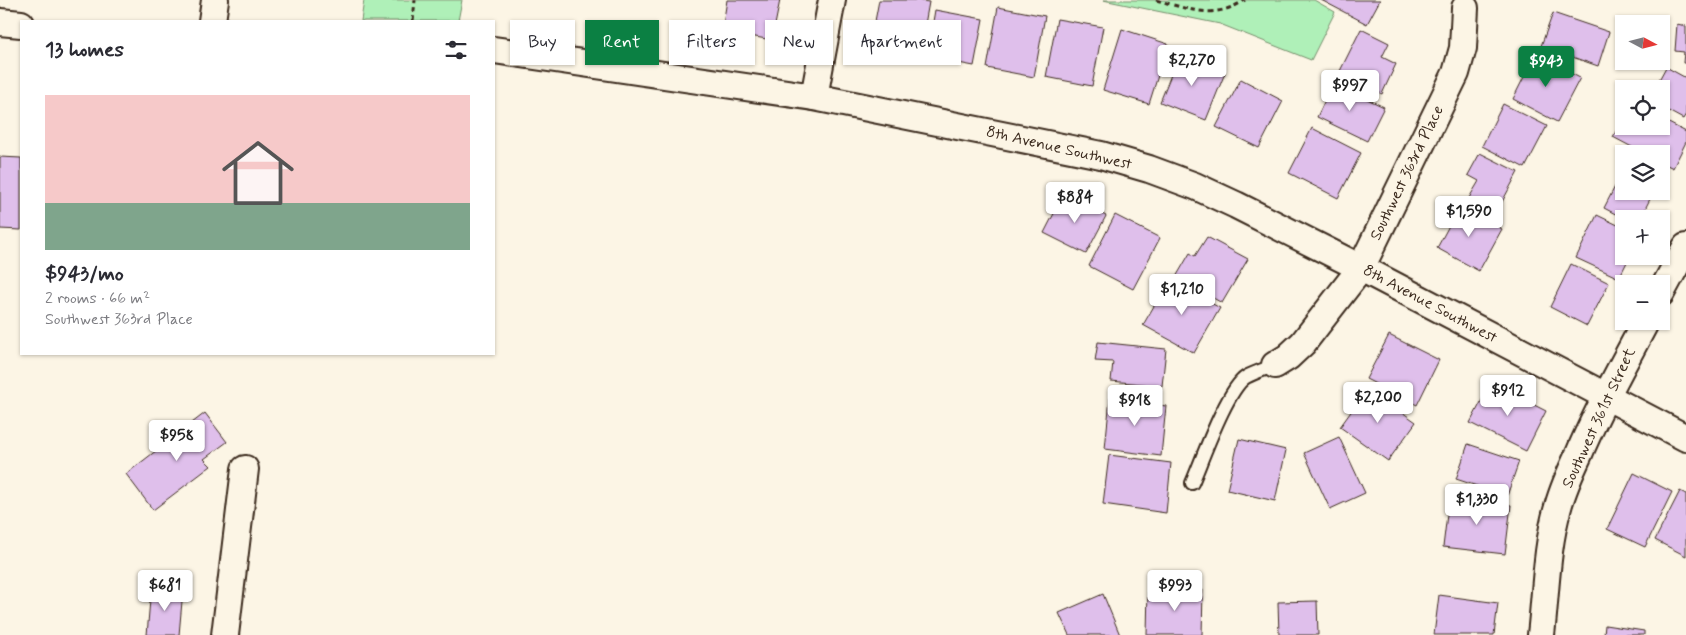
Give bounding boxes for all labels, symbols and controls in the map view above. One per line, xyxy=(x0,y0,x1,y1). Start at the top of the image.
north arrow xyxy=(1615,15,1670,70)
map controls xyxy=(1615,15,1670,330)
chip: Buy xyxy=(510,20,575,65)
chip: Rent xyxy=(585,20,659,65)
chip: Filters xyxy=(669,20,755,65)
chip: New xyxy=(765,20,833,65)
chip: Apartment xyxy=(843,20,961,65)
text: 13 homes xyxy=(45,36,124,64)
icon: filters xyxy=(442,36,470,64)
pin: $2,270 xyxy=(1151,44,1233,87)
pin: $943 xyxy=(1516,46,1576,88)
text: $2,270 xyxy=(1168,50,1216,71)
text: $943 xyxy=(1529,51,1563,72)
pin: $997 xyxy=(1320,70,1380,112)
text: $997 xyxy=(1332,75,1368,96)
button: locate xyxy=(1615,80,1670,135)
street label: Southwest 363rd Place xyxy=(1365,102,1449,244)
street label: 8th Avenue Southwest xyxy=(984,121,1134,175)
icon: home xyxy=(213,128,303,218)
button: layers xyxy=(1615,145,1670,200)
pin: $884 xyxy=(1045,182,1105,224)
text: $884 xyxy=(1057,187,1093,208)
pin: $1,590 xyxy=(1428,196,1510,238)
text: $1,590 xyxy=(1446,201,1492,222)
button: + xyxy=(1615,210,1670,265)
text: $943/mo xyxy=(45,260,124,288)
street label: 8th Avenue Southwest xyxy=(1359,260,1501,348)
pin: $1,210 xyxy=(1141,274,1223,316)
button: − xyxy=(1615,275,1670,330)
text: $1,210 xyxy=(1160,279,1204,300)
text: 2 rooms · 66 m² xyxy=(45,288,150,309)
text: Southwest 363rd Place xyxy=(45,309,193,330)
street label: Southwest 361st Street xyxy=(1557,344,1641,492)
pin: $912 xyxy=(1478,374,1538,417)
text: $912 xyxy=(1491,380,1525,401)
pin: $2,200 xyxy=(1337,382,1419,424)
pin: $918 xyxy=(1105,384,1165,427)
text: $2,200 xyxy=(1354,387,1402,408)
text: $918 xyxy=(1119,390,1151,411)
pin: $958 xyxy=(147,420,207,462)
text: $958 xyxy=(160,425,194,446)
pin: $1,330 xyxy=(1436,484,1518,526)
text: $1,330 xyxy=(1456,489,1498,510)
pin: $681 xyxy=(135,570,195,612)
pin: $993 xyxy=(1145,570,1205,612)
text: $681 xyxy=(149,575,181,596)
text: $993 xyxy=(1158,575,1192,596)

